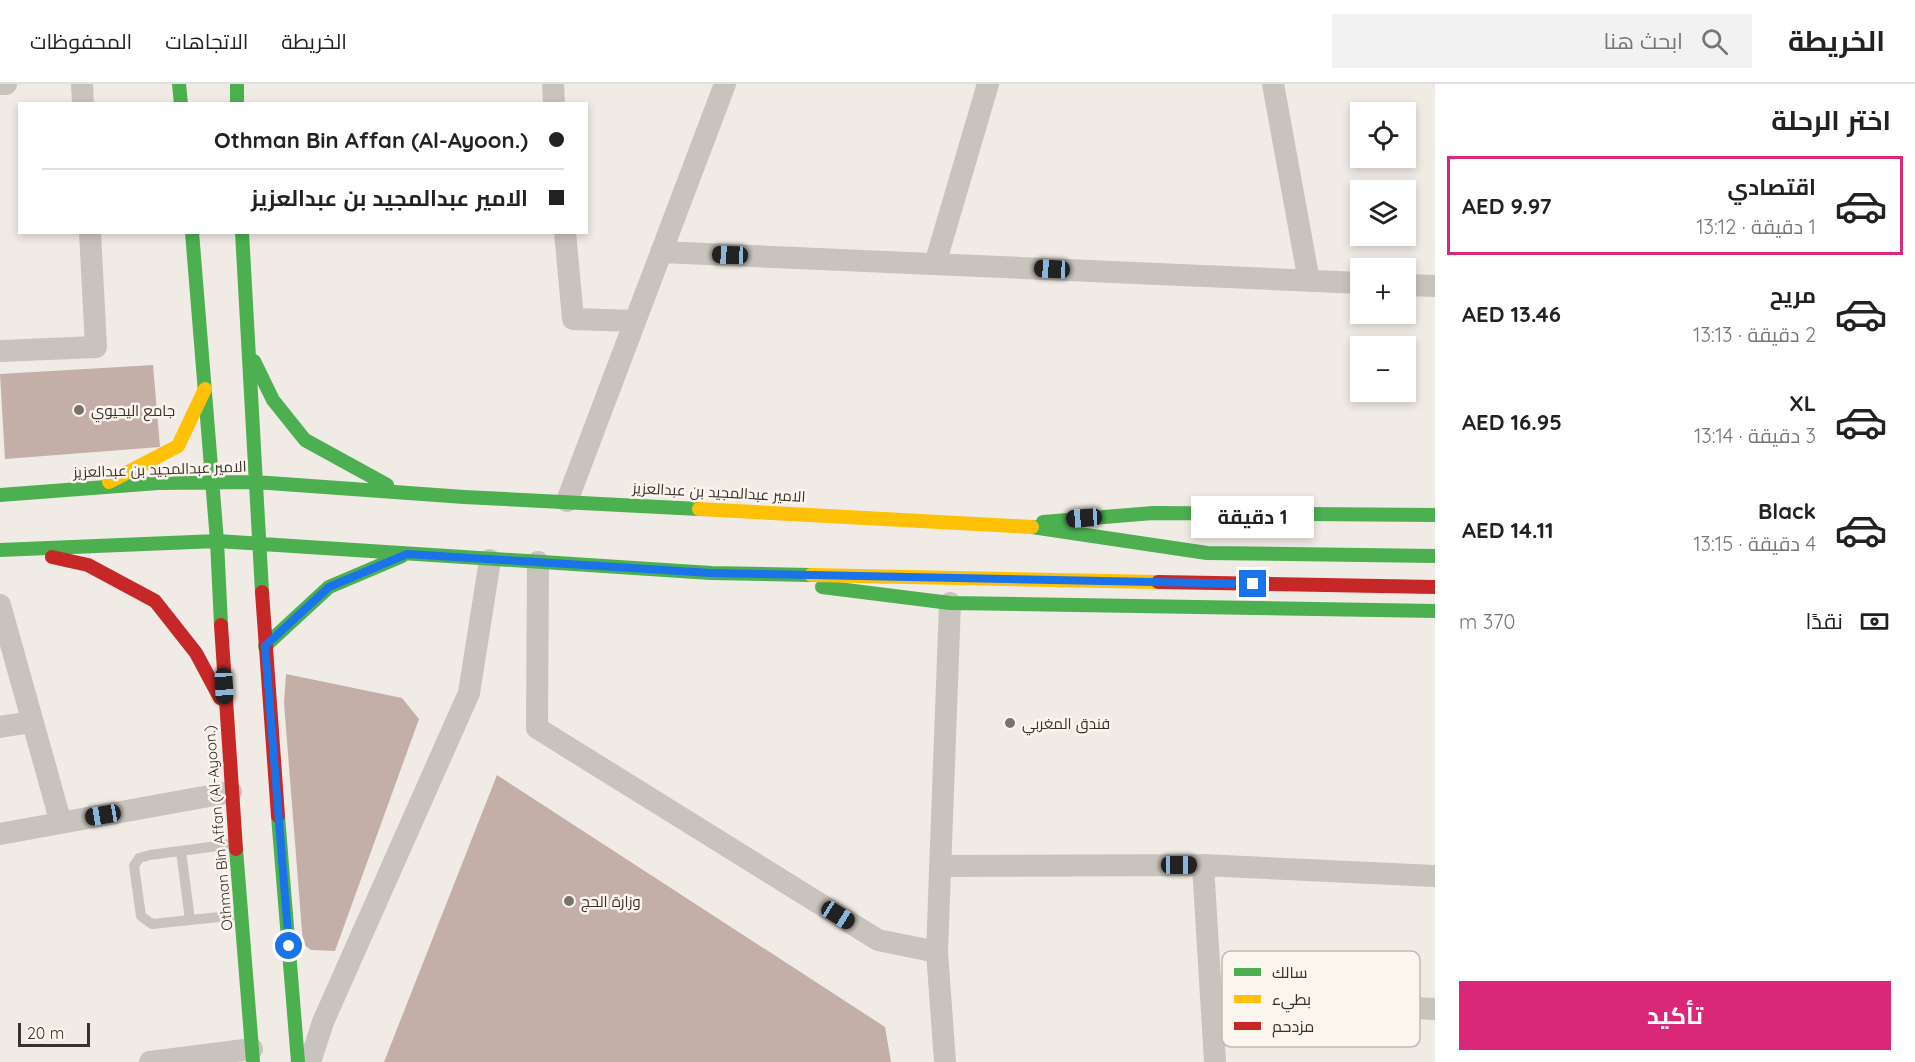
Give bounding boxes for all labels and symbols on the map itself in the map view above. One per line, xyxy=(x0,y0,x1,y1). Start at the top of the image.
car xyxy=(712,245,748,265)
car xyxy=(1034,259,1070,279)
place label: جامع اليحيوي xyxy=(91,401,175,423)
marker: جامع اليحيوي xyxy=(72,403,86,417)
street label: الامير عبدالمجيد بن عبدالعزيز xyxy=(72,456,247,483)
street label: الامير عبدالمجيد بن عبدالعزيز xyxy=(631,478,806,507)
callout: 1 دقيقة xyxy=(1192,497,1314,539)
car xyxy=(1065,508,1103,528)
route end xyxy=(1239,570,1266,597)
car xyxy=(214,668,234,704)
place label: فندق المغربي xyxy=(1022,714,1110,736)
marker: فندق المغربي xyxy=(1003,716,1017,730)
street label: Othman Bin Affan (Al-Ayoon.) xyxy=(200,724,236,932)
car xyxy=(84,803,122,827)
car xyxy=(1161,856,1197,874)
place label: وزارة الحج xyxy=(581,892,641,913)
marker: وزارة الحج xyxy=(562,894,576,908)
car xyxy=(818,898,858,932)
route start xyxy=(275,932,302,959)
legend xyxy=(1222,951,1420,1047)
text: سالك xyxy=(1272,962,1307,982)
text: بطيء xyxy=(1272,989,1311,1013)
text: مزدحم xyxy=(1272,1016,1314,1038)
scale bar xyxy=(18,1020,90,1048)

